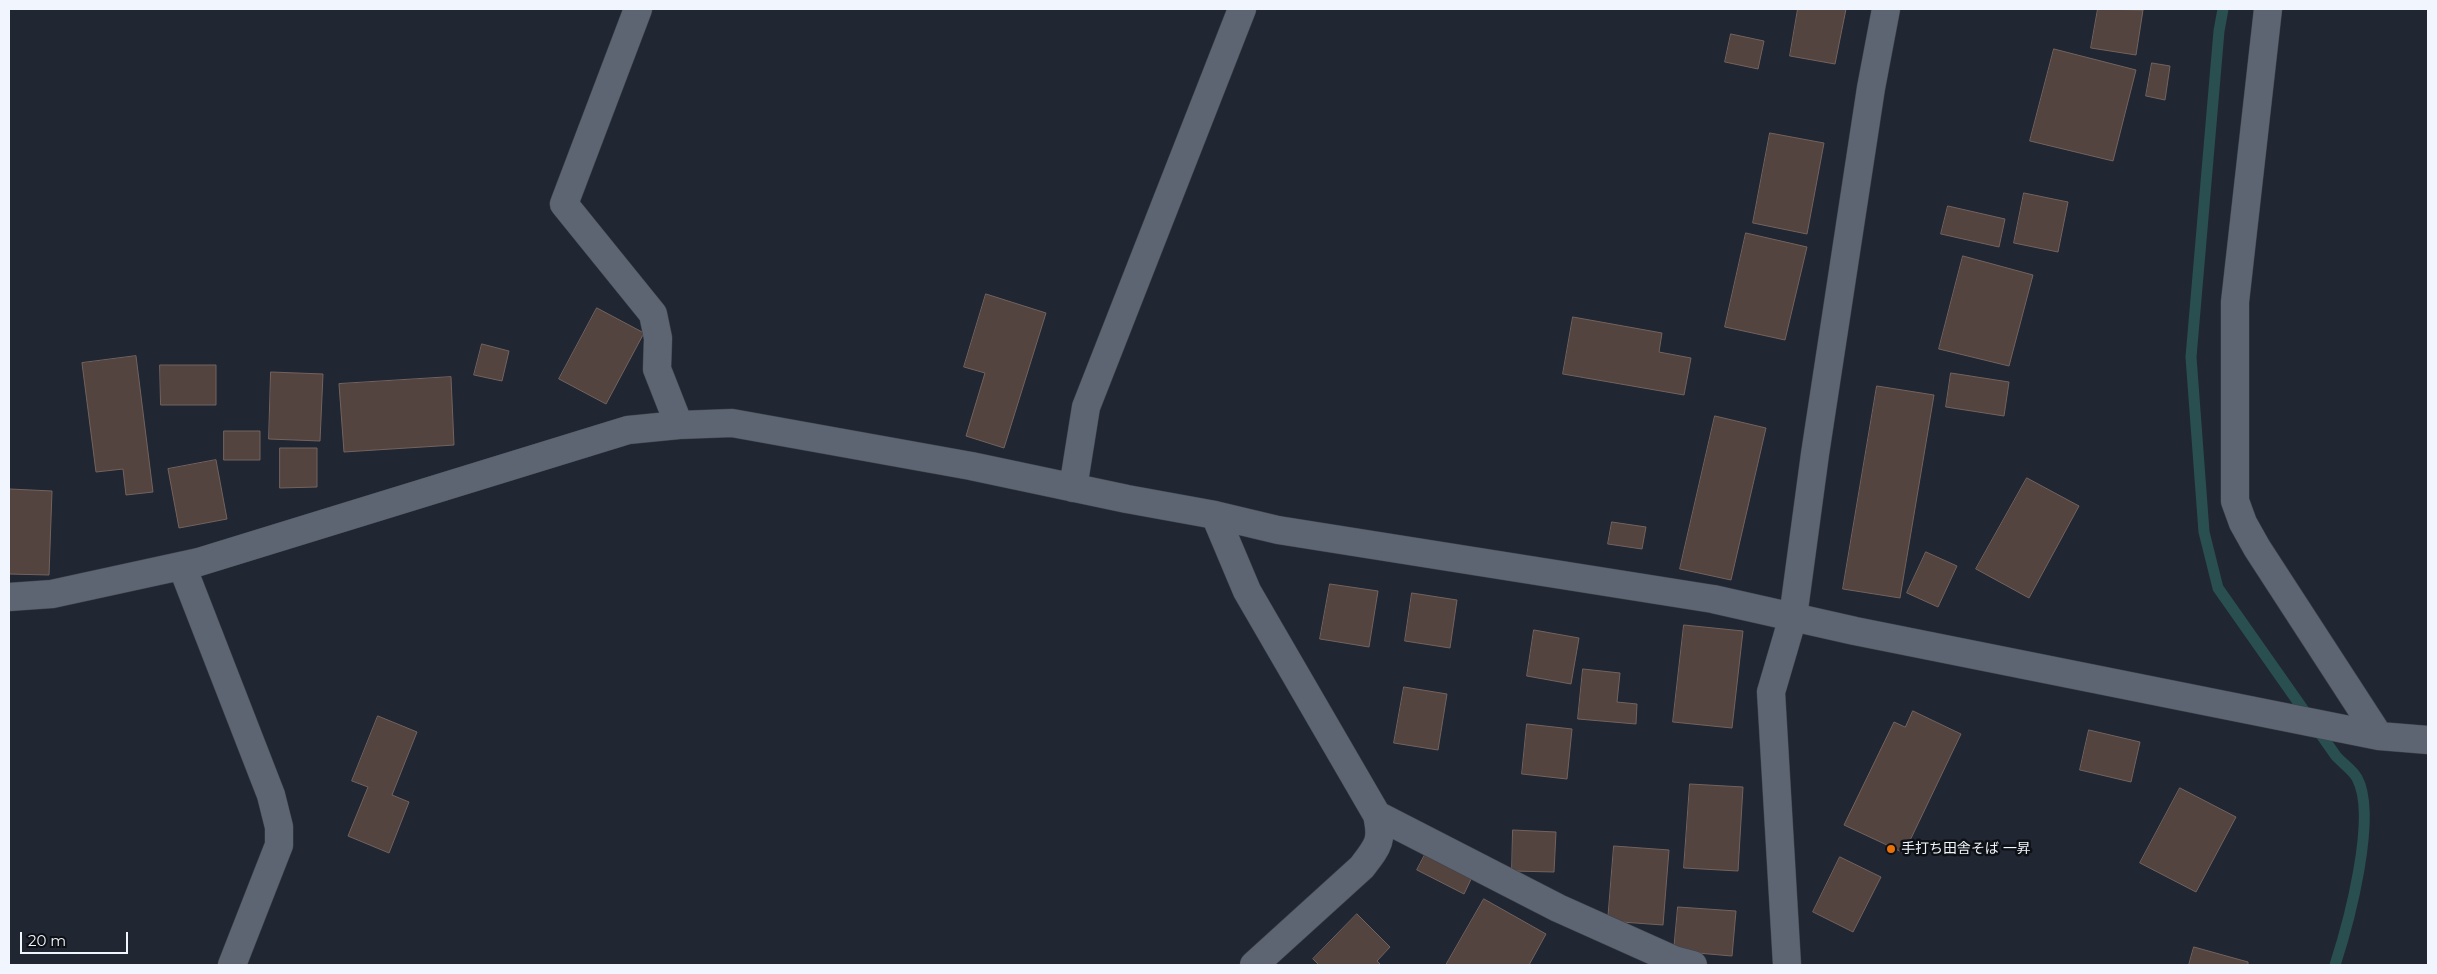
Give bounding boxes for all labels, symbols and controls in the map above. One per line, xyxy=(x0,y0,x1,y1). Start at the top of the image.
place label: 手打ち田舎そば 一昇 xyxy=(1901,841,2031,857)
marker: 手打ち田舎そば 一昇 xyxy=(1885,843,1897,855)
scale bar xyxy=(22,922,130,954)
text: 20 m xyxy=(28,931,66,950)

